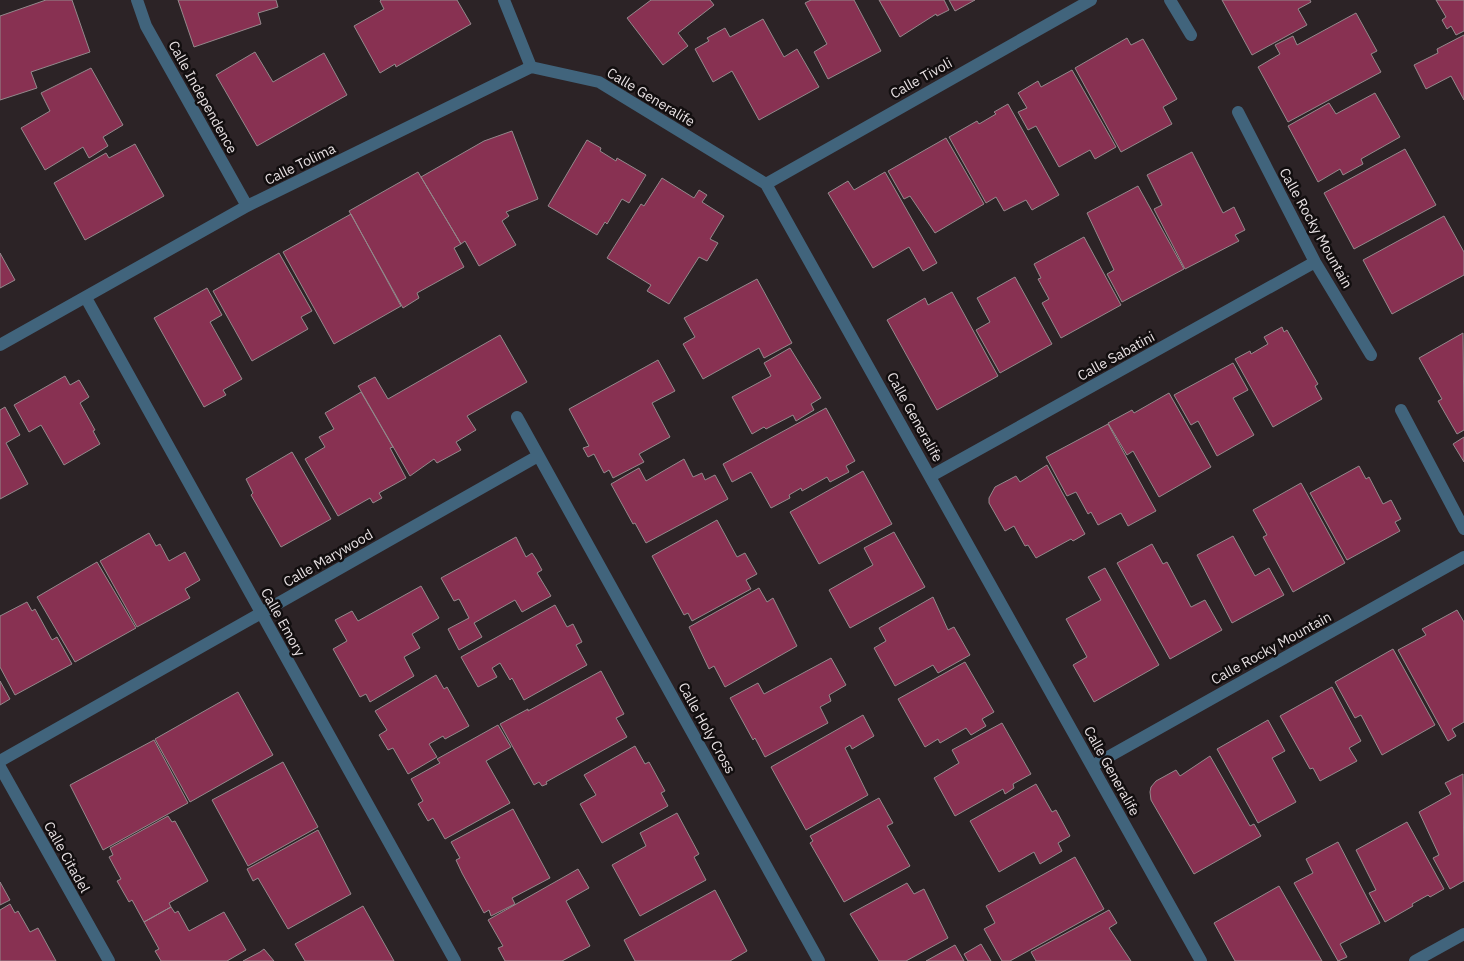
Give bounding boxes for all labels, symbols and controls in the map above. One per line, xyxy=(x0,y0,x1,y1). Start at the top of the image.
street label: Calle Independence xyxy=(165,37,242,157)
street label: Calle Tivoli xyxy=(887,54,955,102)
street label: Calle Generalife xyxy=(604,64,699,131)
street label: Calle Tolima xyxy=(262,139,339,189)
street label: Calle Rocky Mountain xyxy=(1275,165,1357,291)
street label: Calle Sabatini xyxy=(1074,327,1158,385)
street label: Calle Generalife xyxy=(883,369,947,465)
street label: Calle Marywood xyxy=(280,525,376,591)
street label: Calle Emory xyxy=(257,585,309,659)
street label: Calle Rocky Mountain xyxy=(1208,607,1334,689)
street label: Calle Holy Cross xyxy=(675,679,740,777)
street label: Calle Generalife xyxy=(1080,723,1144,819)
street label: Calle Citadel xyxy=(40,818,94,896)

